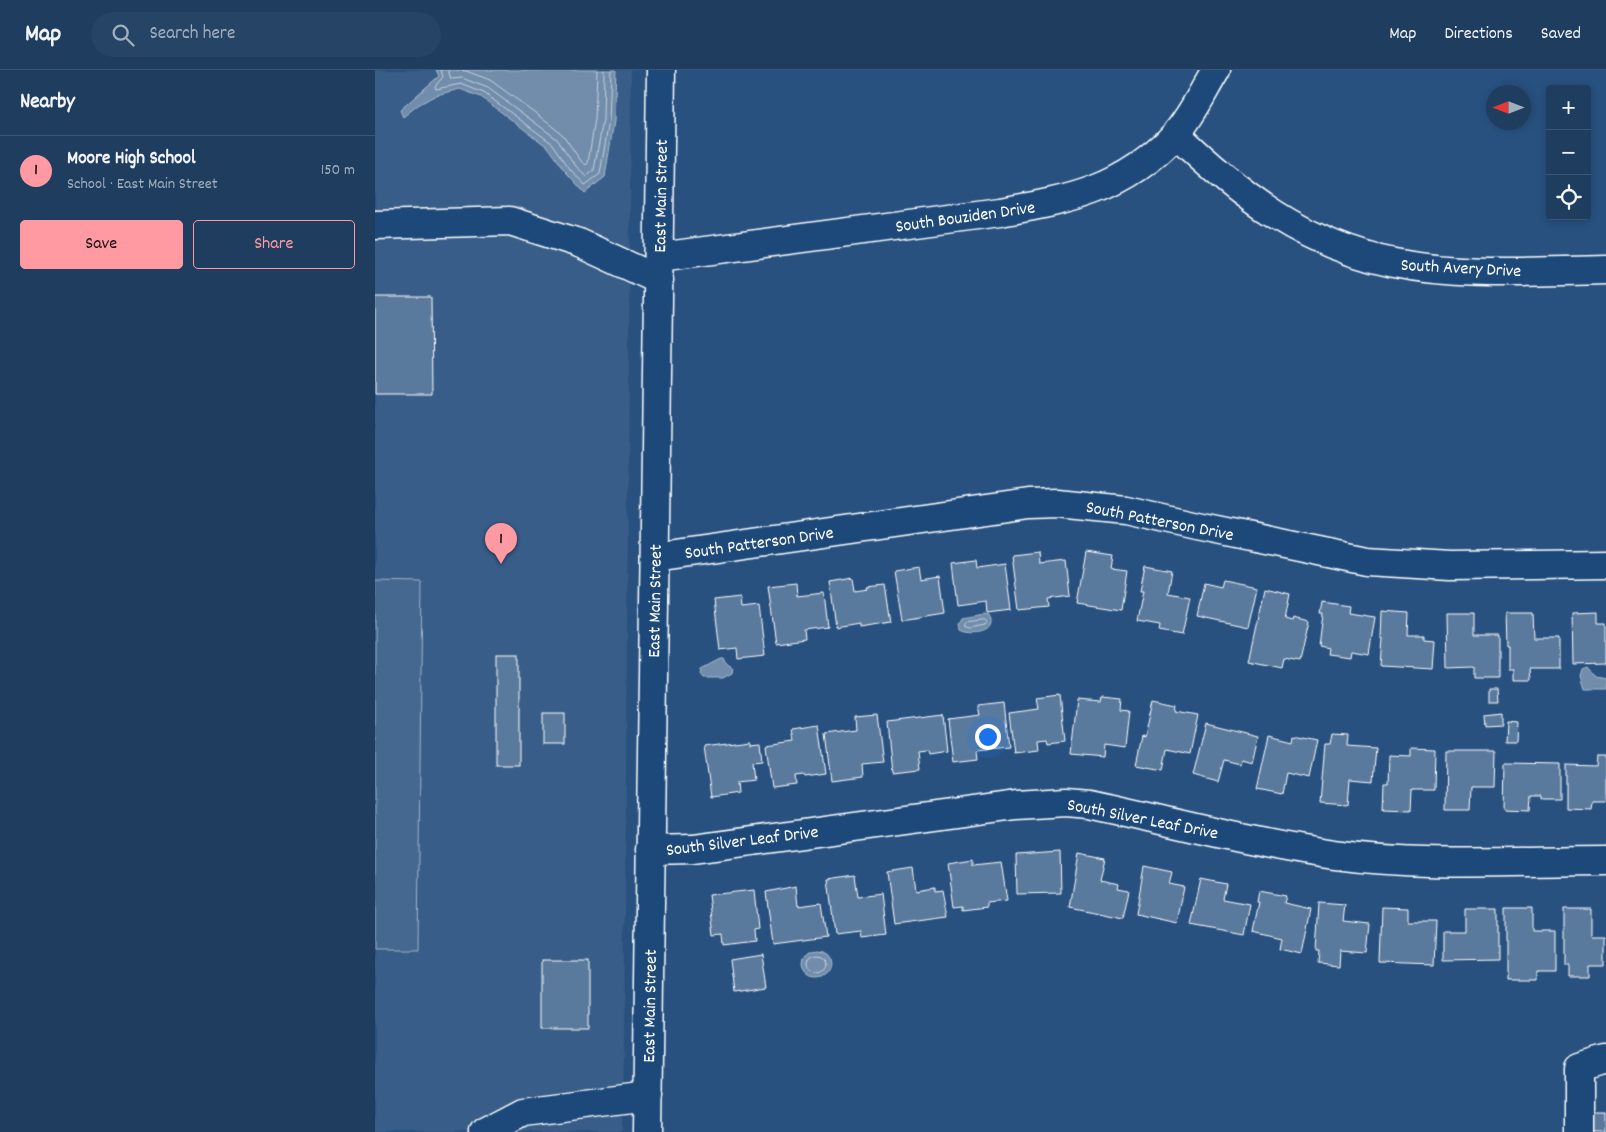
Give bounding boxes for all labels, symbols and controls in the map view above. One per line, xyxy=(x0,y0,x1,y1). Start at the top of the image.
search box xyxy=(91,12,441,57)
text: Map xyxy=(25,18,61,52)
icon: search xyxy=(109,21,137,49)
text: Search here xyxy=(149,21,235,48)
text: Map xyxy=(1389,22,1416,47)
text: Directions xyxy=(1444,22,1513,47)
text: Saved xyxy=(1541,22,1581,47)
north arrow xyxy=(1486,85,1531,130)
map controls xyxy=(1546,85,1591,220)
button: + xyxy=(1546,85,1591,130)
text: Nearby xyxy=(20,88,75,118)
button: − xyxy=(1546,130,1591,175)
street label: East Main Street xyxy=(649,139,676,253)
text: Moore High School xyxy=(67,146,196,173)
text: 1 xyxy=(34,159,38,182)
text: 150 m xyxy=(321,159,355,182)
text: School · East Main Street xyxy=(67,173,218,196)
button: locate xyxy=(1546,175,1591,220)
street label: South Bouziden Drive xyxy=(894,196,1037,241)
button: Save xyxy=(20,220,183,269)
button: Share xyxy=(193,220,355,269)
street label: South Avery Drive xyxy=(1400,254,1522,285)
street label: South Patterson Drive xyxy=(1084,496,1236,549)
street label: South Patterson Drive xyxy=(683,522,835,567)
pin: 1 xyxy=(485,523,517,564)
street label: East Main Street xyxy=(643,544,670,658)
your location xyxy=(975,724,1001,750)
street label: South Silver Leaf Drive xyxy=(1065,794,1220,847)
street label: South Silver Leaf Drive xyxy=(665,821,820,864)
street label: East Main Street xyxy=(638,949,665,1063)

